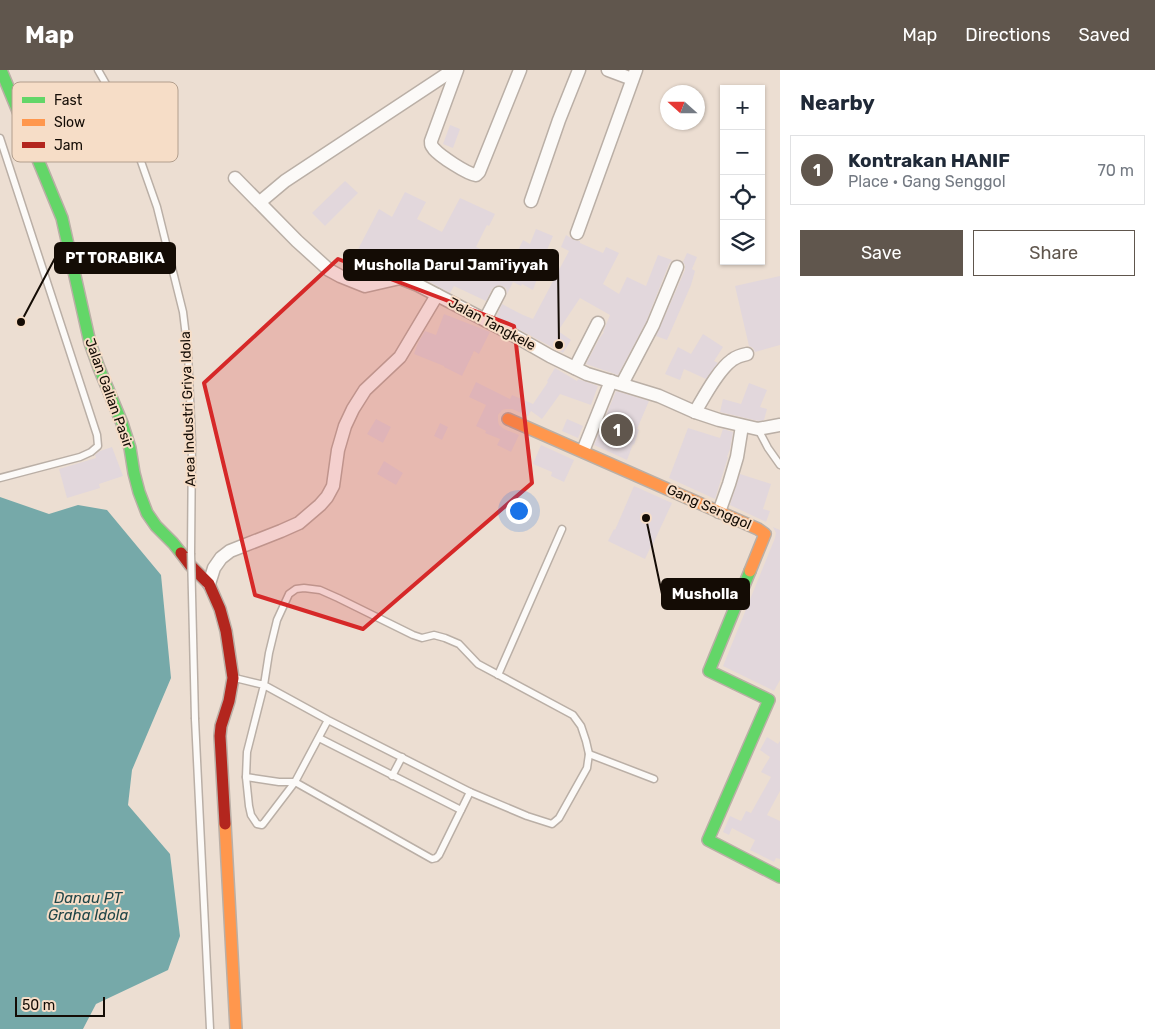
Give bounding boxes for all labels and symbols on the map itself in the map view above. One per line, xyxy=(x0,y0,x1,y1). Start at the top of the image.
legend xyxy=(12,82,178,162)
north arrow xyxy=(660,85,705,130)
text: Fast xyxy=(54,92,83,109)
text: Slow xyxy=(54,114,85,131)
text: Jam xyxy=(54,137,83,154)
callout: PT TORABIKA xyxy=(55,243,175,273)
text: PT TORABIKA xyxy=(65,249,165,267)
callout: Musholla Darul Jami'iyyah xyxy=(344,250,558,280)
text: Musholla Darul Jami'iyyah xyxy=(354,256,548,274)
street label: Jalan Tangkele xyxy=(445,294,539,354)
street label: Area Industri Griya Idola xyxy=(177,331,199,487)
street label: Jalan Galian Pasir xyxy=(81,336,137,451)
pin: 1 xyxy=(601,411,633,449)
street label: Gang Senggol xyxy=(664,481,754,533)
your location xyxy=(506,498,532,524)
callout: Musholla xyxy=(662,579,749,609)
text: Musholla xyxy=(672,585,738,603)
water label: Danau PT Graha Idola xyxy=(48,889,128,924)
scale bar xyxy=(15,994,105,1017)

